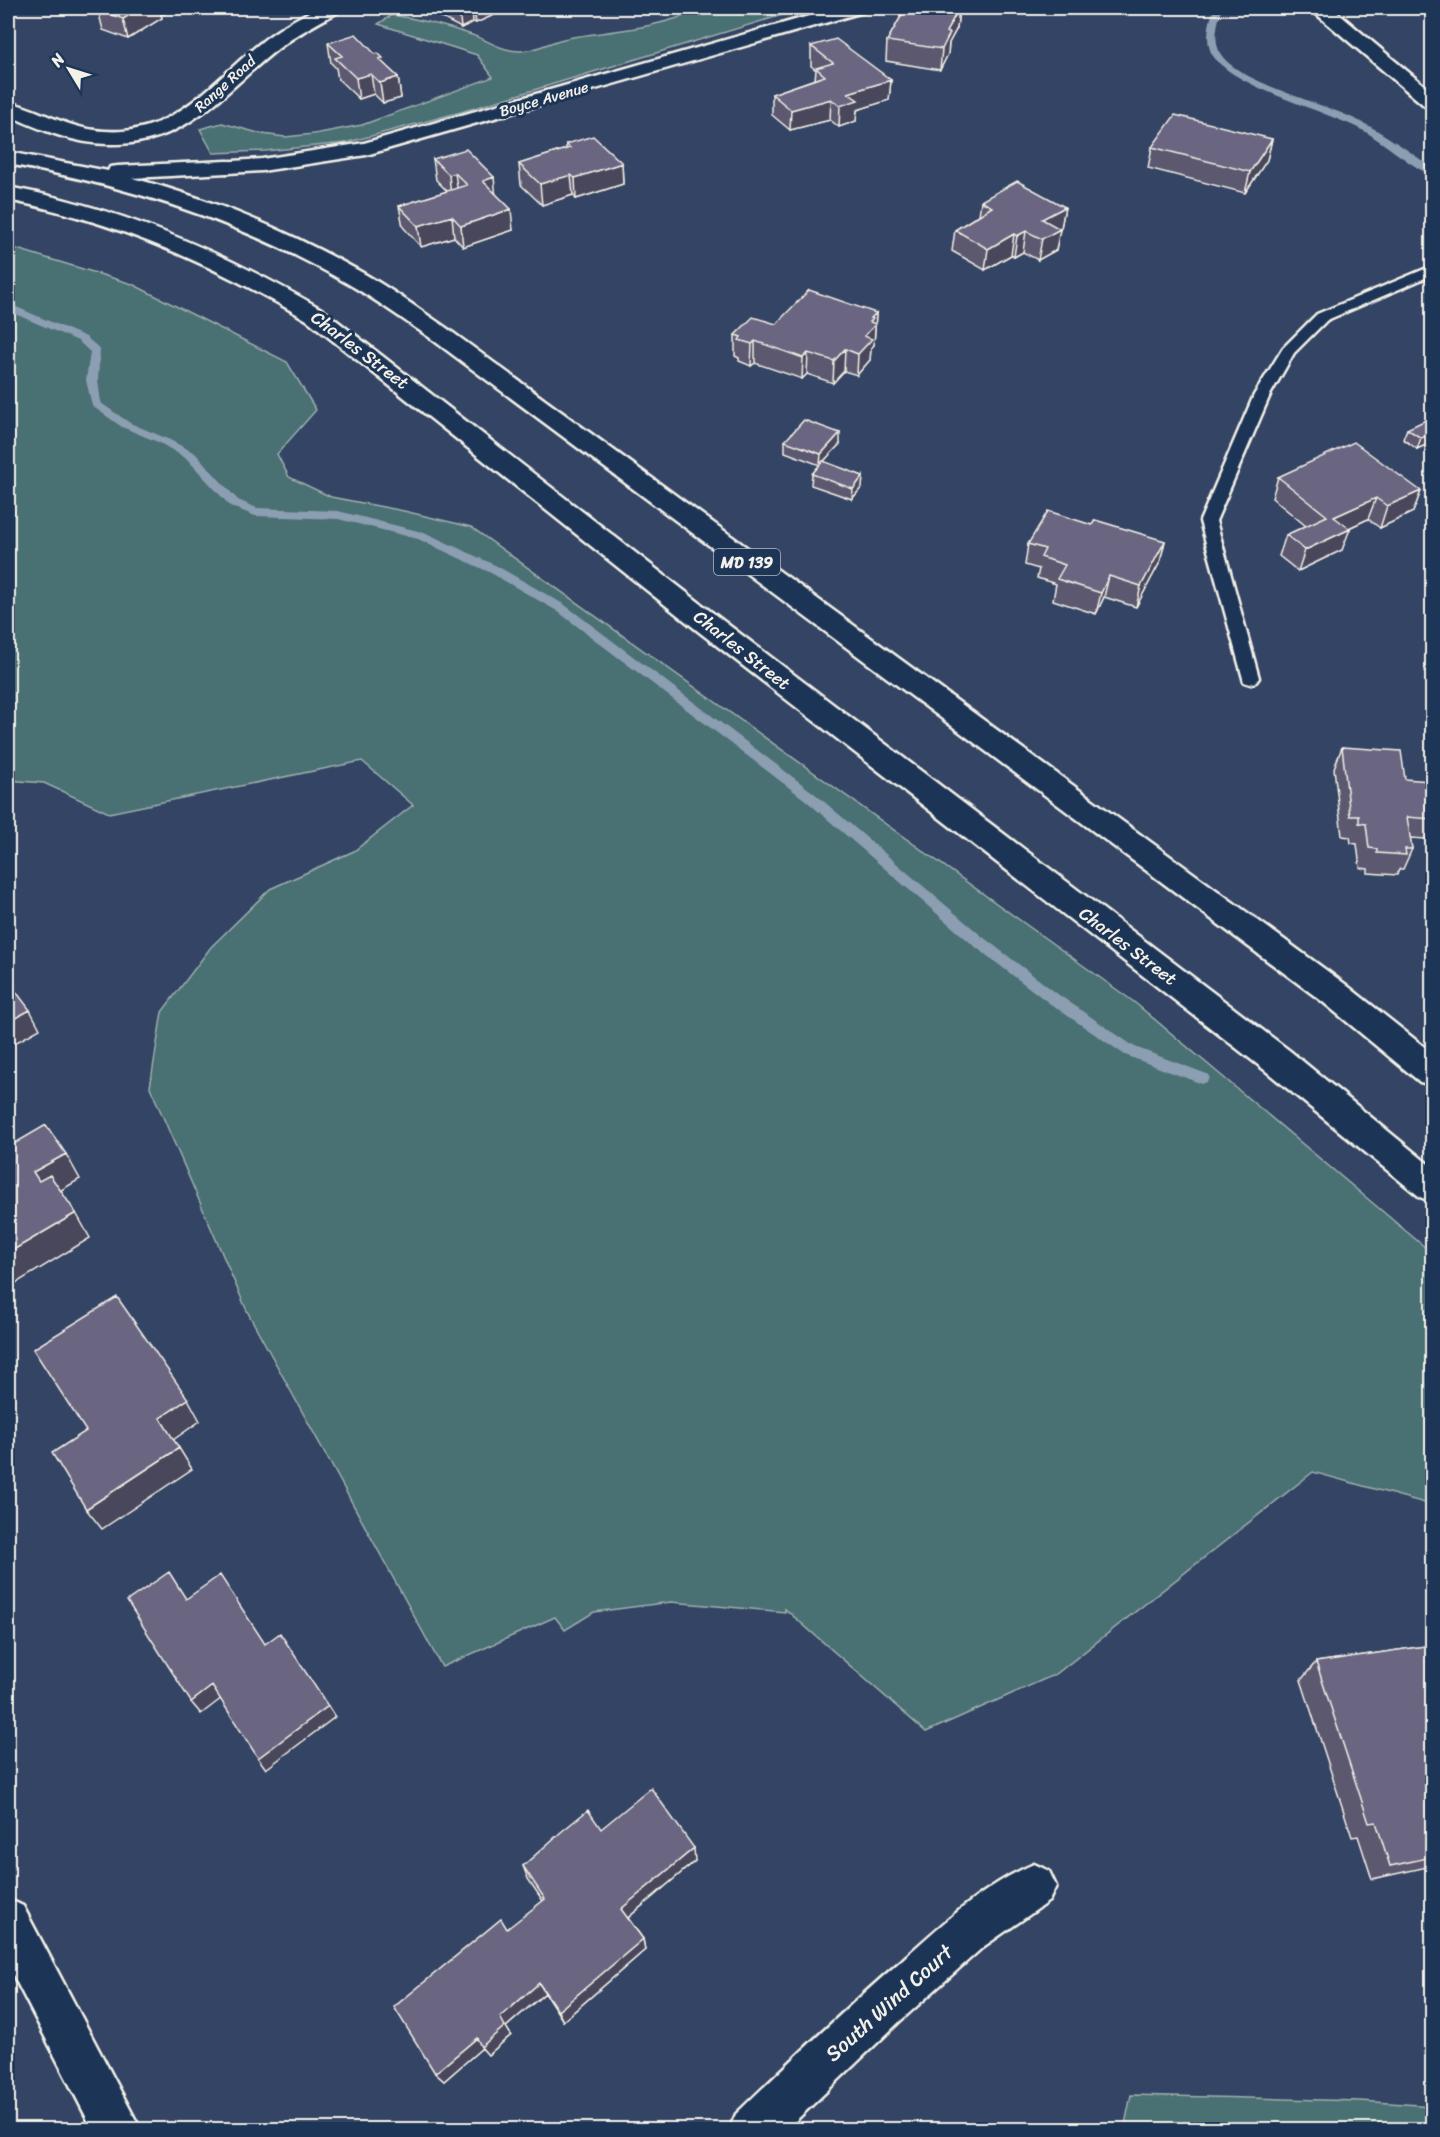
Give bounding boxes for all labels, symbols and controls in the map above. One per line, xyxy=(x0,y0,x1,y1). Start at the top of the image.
north arrow xyxy=(39,39,99,99)
text: N xyxy=(42,46,73,74)
street label: Range Road xyxy=(188,48,263,119)
street label: Boyce Avenue xyxy=(496,74,592,124)
street label: Charles Street xyxy=(304,302,416,398)
road number: MD 139 xyxy=(714,549,780,575)
street label: Charles Street xyxy=(686,601,798,699)
street label: Charles Street xyxy=(1072,898,1184,994)
street label: South Wind Court xyxy=(816,1933,963,2071)

